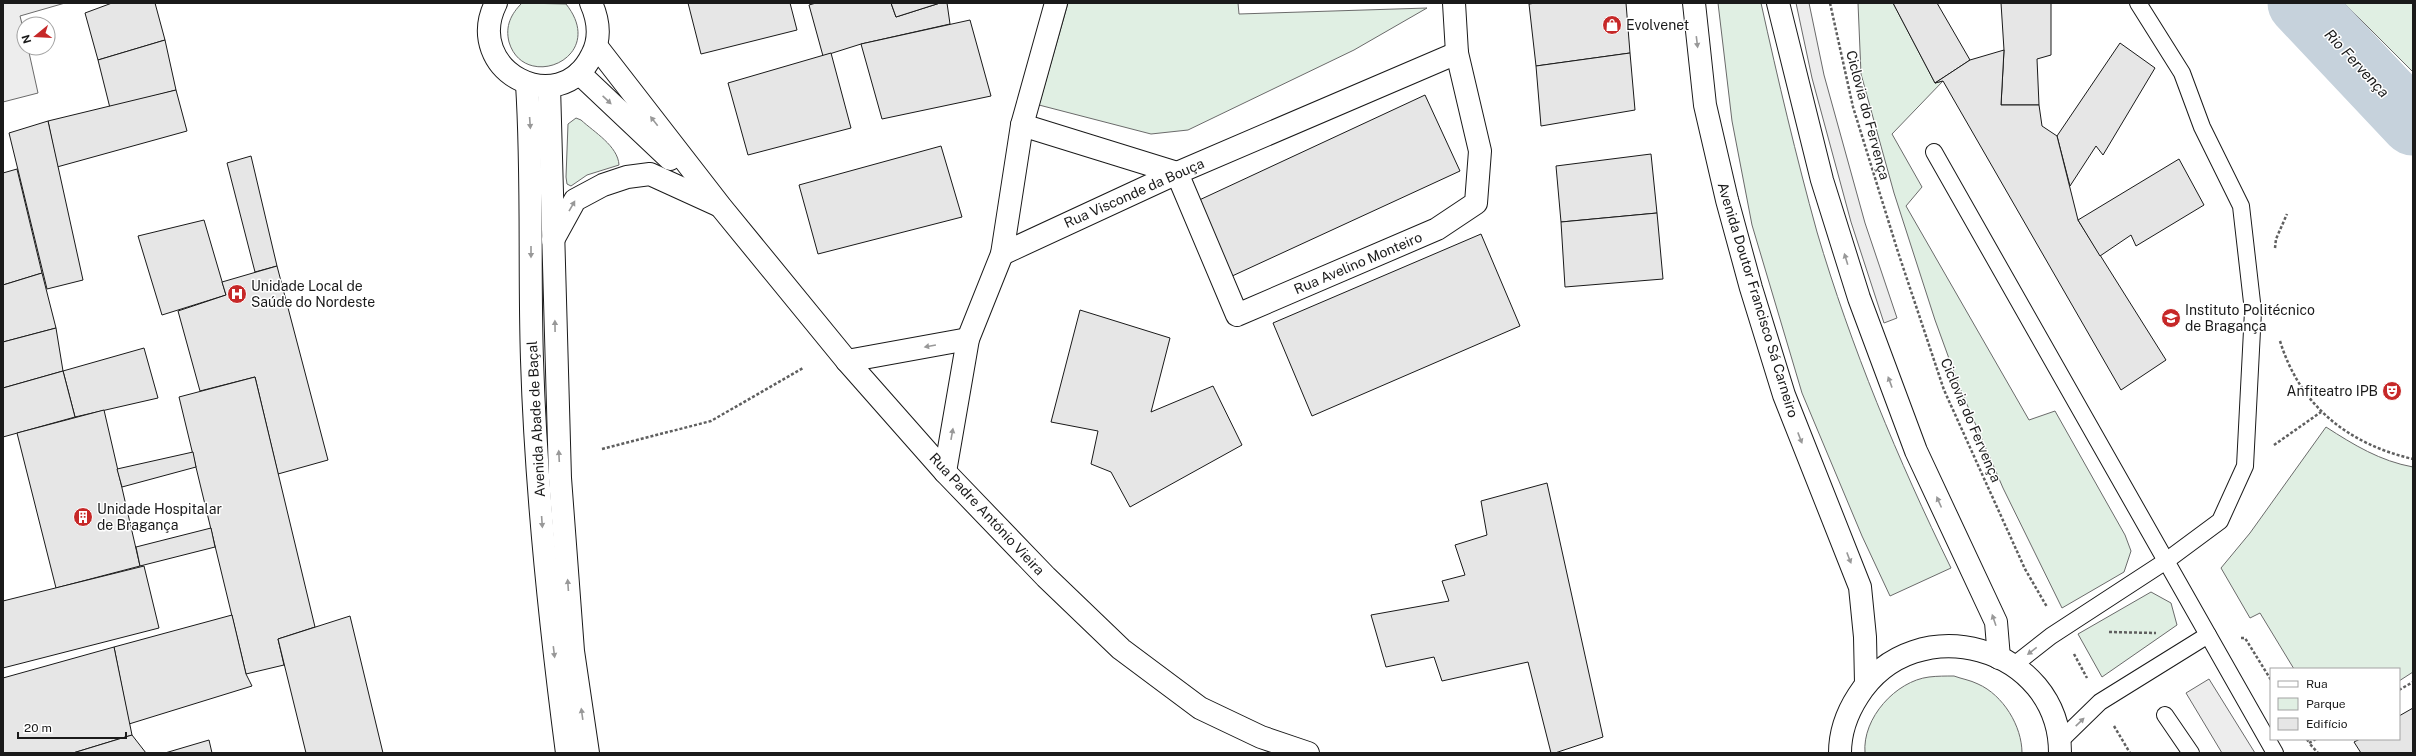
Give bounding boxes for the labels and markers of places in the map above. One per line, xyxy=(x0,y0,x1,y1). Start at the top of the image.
shop icon: Evolvenet xyxy=(1601,14,1623,36)
place label: Evolvenet xyxy=(1626,17,1689,33)
place label: Unidade Local de Saúde do Nordeste xyxy=(251,278,375,310)
hospital icon: Unidade Local de Saúde do Nordeste xyxy=(226,283,248,305)
place label: Instituto Politécnico de Bragança xyxy=(2185,302,2315,334)
school or university icon: Instituto Politécnico de Bragança xyxy=(2160,307,2182,329)
theatre icon: Anfiteatro IPB xyxy=(2381,380,2403,402)
place label: Anfiteatro IPB xyxy=(2286,383,2378,399)
place label: Unidade Hospitalar de Bragança xyxy=(97,501,222,533)
building icon: Unidade Hospitalar de Bragança xyxy=(72,506,94,528)

